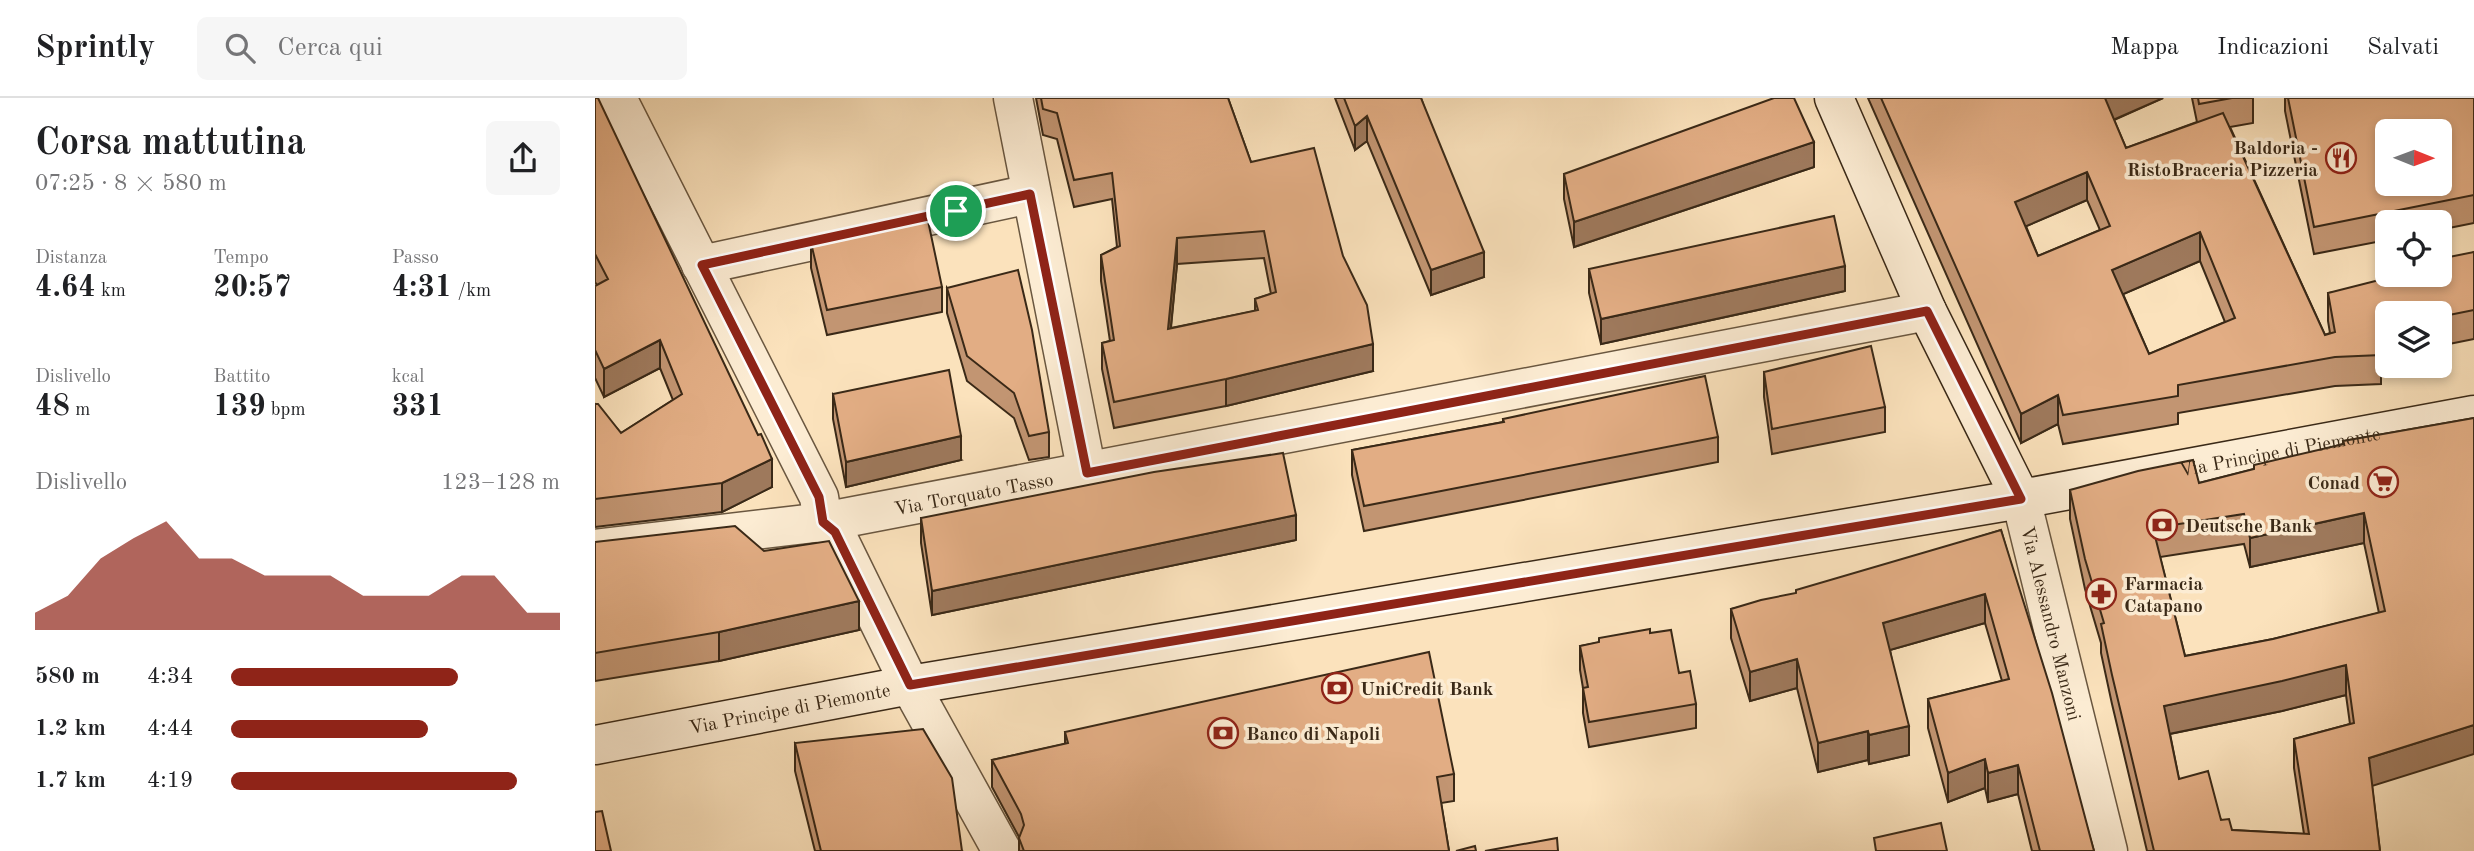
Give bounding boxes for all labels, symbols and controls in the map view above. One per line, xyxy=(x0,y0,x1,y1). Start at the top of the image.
search box xyxy=(197,17,687,80)
icon: search xyxy=(221,29,259,67)
text: Sprintly xyxy=(35,32,155,65)
text: Cerca qui xyxy=(277,35,383,61)
text: Mappa xyxy=(2110,36,2179,60)
text: Indicazioni xyxy=(2217,36,2329,60)
text: Salvati xyxy=(2367,36,2439,60)
north arrow xyxy=(2375,119,2452,196)
map controls xyxy=(2375,119,2452,378)
button: share xyxy=(486,121,560,195)
text: Corsa mattutina xyxy=(35,125,306,163)
place label: Baldoria - RistoBraceria Pizzeria xyxy=(2127,140,2318,181)
restaurant icon: Baldoria - RistoBraceria Pizzeria xyxy=(2324,141,2358,175)
text: 07:25 · 8 × 580 m xyxy=(35,172,227,195)
pin xyxy=(926,181,986,241)
icon: arrive xyxy=(937,192,975,230)
button: locate xyxy=(2375,210,2452,287)
text: Distanza xyxy=(35,249,107,268)
text: Tempo xyxy=(213,249,269,268)
text: Passo xyxy=(392,249,439,268)
text: 4.64 xyxy=(35,273,96,303)
text: 20:57 xyxy=(213,273,291,303)
text: 4:31 xyxy=(392,273,452,303)
text: km xyxy=(96,282,126,301)
text: /km xyxy=(452,282,491,301)
button: layers xyxy=(2375,301,2452,378)
text: Dislivello xyxy=(35,368,111,387)
text: Battito xyxy=(213,368,270,387)
text: kcal xyxy=(392,368,424,387)
text: 48 xyxy=(35,392,70,422)
text: 139 xyxy=(213,392,266,422)
text: 331 xyxy=(392,392,444,422)
text: m xyxy=(70,401,90,420)
text: bpm xyxy=(266,401,306,420)
street label: Via Principe di Piemonte xyxy=(2178,426,2382,482)
supermarket icon: Conad xyxy=(2366,465,2400,499)
text: Dislivello xyxy=(35,471,127,494)
text: 123–128 m xyxy=(441,471,560,494)
street label: Via Torquato Tasso xyxy=(893,471,1055,520)
place label: Conad xyxy=(2307,475,2360,494)
bank icon: Deutsche Bank xyxy=(2145,508,2179,542)
place label: Deutsche Bank xyxy=(2185,518,2313,537)
street label: Via Alessandro Manzoni xyxy=(2016,525,2082,723)
place label: Farmacia Catapano xyxy=(2124,576,2203,617)
pharmacy icon: Farmacia Catapano xyxy=(2084,577,2118,611)
text: 580 m xyxy=(35,665,100,688)
text: 4:34 xyxy=(147,665,193,688)
bank icon: UniCredit Bank xyxy=(1320,671,1354,705)
place label: UniCredit Bank xyxy=(1360,681,1494,700)
street label: Via Principe di Piemonte xyxy=(688,682,892,739)
bank icon: Banco di Napoli xyxy=(1206,716,1240,750)
text: 1.2 km xyxy=(35,717,106,740)
text: 4:44 xyxy=(147,717,193,740)
place label: Banco di Napoli xyxy=(1246,726,1381,745)
text: 1.7 km xyxy=(35,769,106,792)
text: 4:19 xyxy=(147,769,193,792)

